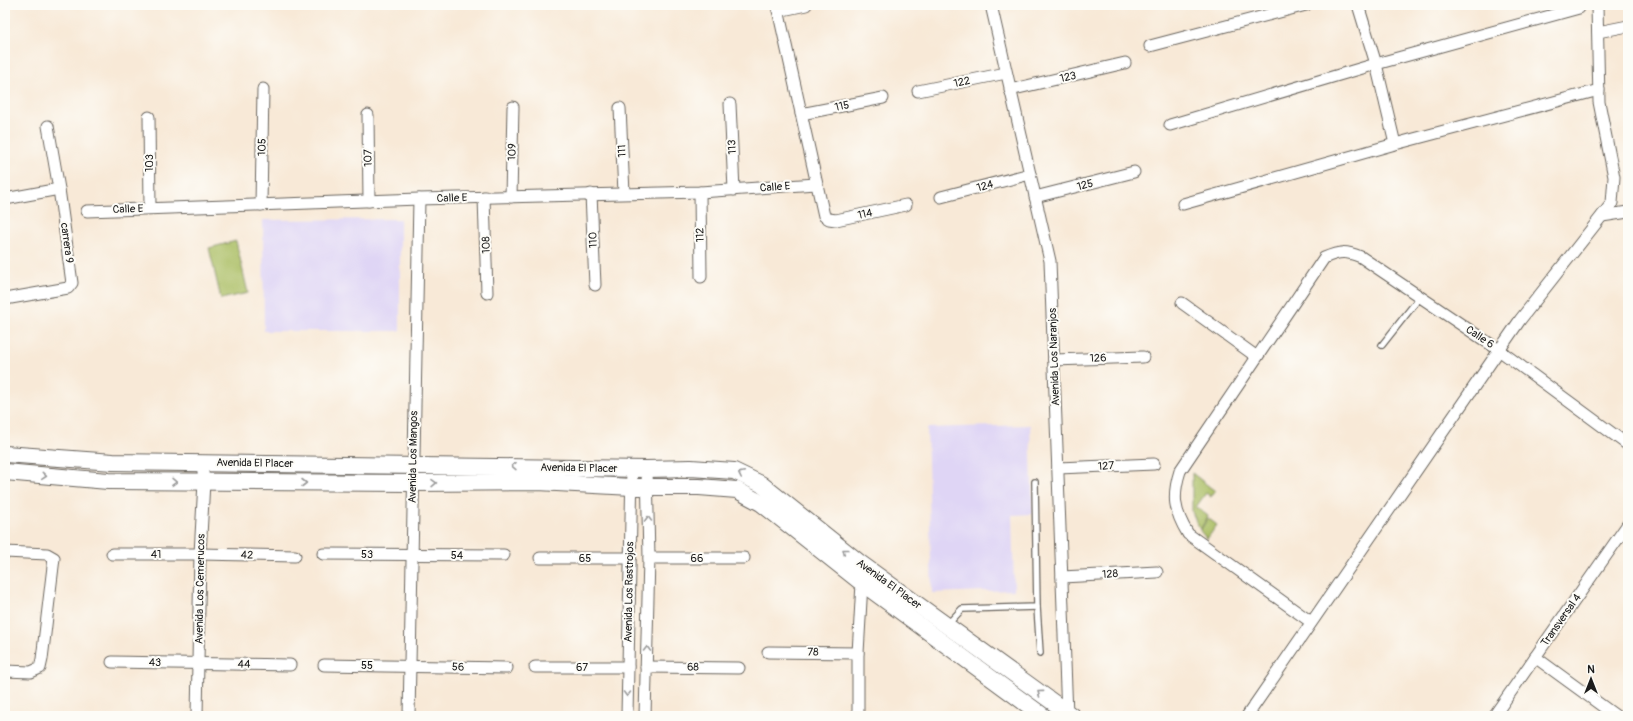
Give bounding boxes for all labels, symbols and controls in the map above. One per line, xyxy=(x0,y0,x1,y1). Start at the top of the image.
street label: 123 xyxy=(1059,69,1077,85)
street label: 122 xyxy=(953,74,971,90)
street label: 115 xyxy=(834,98,851,114)
street label: 105 xyxy=(255,138,269,156)
street label: 113 xyxy=(725,139,739,155)
street label: 109 xyxy=(505,143,519,161)
street label: 111 xyxy=(615,144,629,158)
street label: 107 xyxy=(361,149,375,167)
street label: 103 xyxy=(143,154,156,172)
street label: 124 xyxy=(975,177,995,194)
street label: 125 xyxy=(1075,177,1095,193)
street label: Calle E xyxy=(759,179,791,195)
street label: Calle E xyxy=(436,191,468,205)
street label: Calle E xyxy=(112,202,144,216)
street label: 114 xyxy=(856,206,874,222)
street label: carrera 9 xyxy=(58,222,76,264)
street label: 112 xyxy=(693,228,707,242)
street label: 110 xyxy=(586,232,600,248)
street label: 108 xyxy=(479,236,493,254)
street label: Avenida Los Naranjos xyxy=(1046,308,1062,406)
street label: Calle 6 xyxy=(1463,323,1497,351)
street label: 126 xyxy=(1089,351,1107,365)
street label: Avenida Los Mangos xyxy=(406,411,420,503)
street label: Avenida El Placer xyxy=(216,456,294,470)
street label: 127 xyxy=(1098,459,1115,473)
street label: Avenida El Placer xyxy=(540,461,618,475)
one-way arrow xyxy=(511,462,517,470)
one-way arrow xyxy=(41,471,47,480)
one-way arrow xyxy=(737,471,745,479)
one-way arrow xyxy=(171,477,177,486)
one-way arrow xyxy=(301,479,307,487)
one-way arrow xyxy=(431,479,437,487)
one-way arrow xyxy=(644,516,652,522)
street label: Avenida Los Cemerucos xyxy=(193,534,207,644)
street label: Avenida Los Rastrojos xyxy=(622,541,636,643)
street label: 41 xyxy=(151,548,161,561)
street label: 42 xyxy=(241,548,253,562)
street label: 53 xyxy=(361,548,373,561)
one-way arrow xyxy=(842,548,849,555)
street label: 54 xyxy=(451,549,464,562)
street label: 65 xyxy=(579,552,591,565)
street label: 66 xyxy=(691,552,703,565)
street label: Avenida El Placer xyxy=(854,556,924,612)
street label: 128 xyxy=(1102,567,1119,581)
street label: Transversal 4 xyxy=(1538,591,1584,649)
street label: 78 xyxy=(807,645,819,659)
one-way arrow xyxy=(642,646,651,652)
street label: 43 xyxy=(149,656,161,669)
street label: 44 xyxy=(238,657,251,671)
street label: 55 xyxy=(361,659,373,672)
north arrow xyxy=(1571,659,1611,699)
street label: 56 xyxy=(452,660,464,674)
street label: 68 xyxy=(687,660,700,674)
street label: 67 xyxy=(576,661,588,674)
text: N xyxy=(1587,663,1595,676)
one-way arrow xyxy=(623,691,632,697)
one-way arrow xyxy=(1038,691,1045,698)

